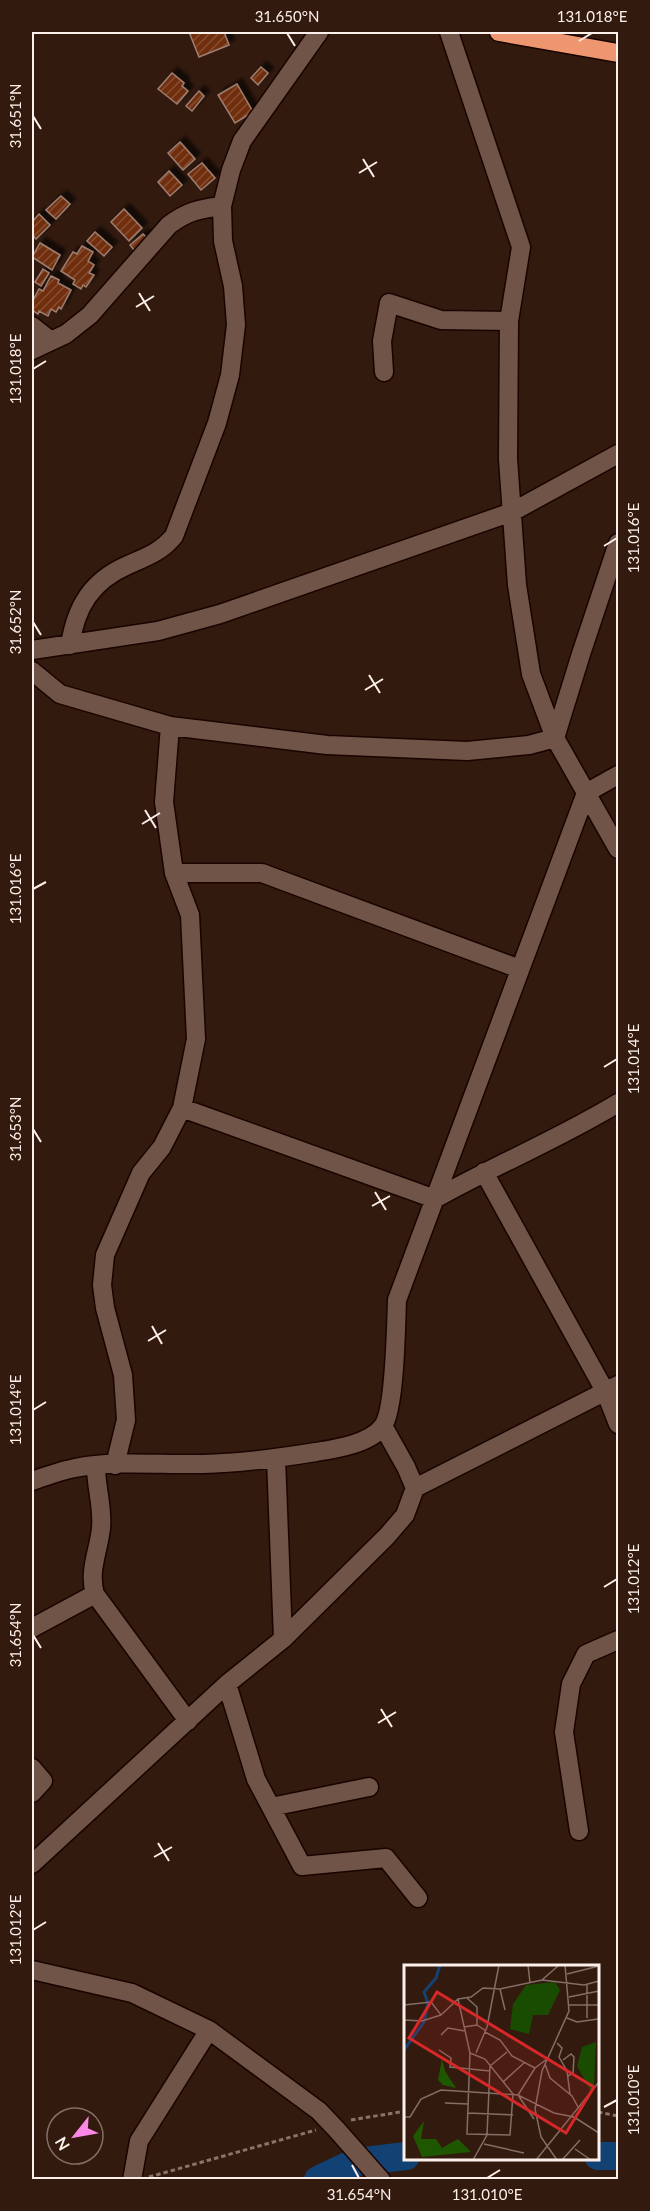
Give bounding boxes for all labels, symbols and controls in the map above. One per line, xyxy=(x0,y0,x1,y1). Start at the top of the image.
text: 31.650°N xyxy=(255,7,319,25)
text: 131.018°E xyxy=(557,7,627,25)
text: 31.651°N xyxy=(6,84,24,148)
text: 131.018°E xyxy=(6,334,24,404)
text: 131.016°E xyxy=(624,503,642,573)
text: 31.652°N xyxy=(6,590,24,654)
text: 131.016°E xyxy=(6,854,24,924)
text: 131.014°E xyxy=(624,1024,642,1094)
text: 31.653°N xyxy=(6,1097,24,1161)
text: 131.014°E xyxy=(6,1375,24,1445)
text: 131.012°E xyxy=(624,1544,642,1614)
text: 31.654°N xyxy=(6,1603,24,1667)
text: 131.012°E xyxy=(6,1895,24,1965)
inset map xyxy=(404,1965,599,2160)
text: 131.010°E xyxy=(624,2065,642,2135)
north arrow xyxy=(45,2106,105,2166)
text: N xyxy=(50,2134,73,2154)
text: 31.654°N xyxy=(327,2185,391,2203)
text: 131.010°E xyxy=(452,2185,522,2203)

